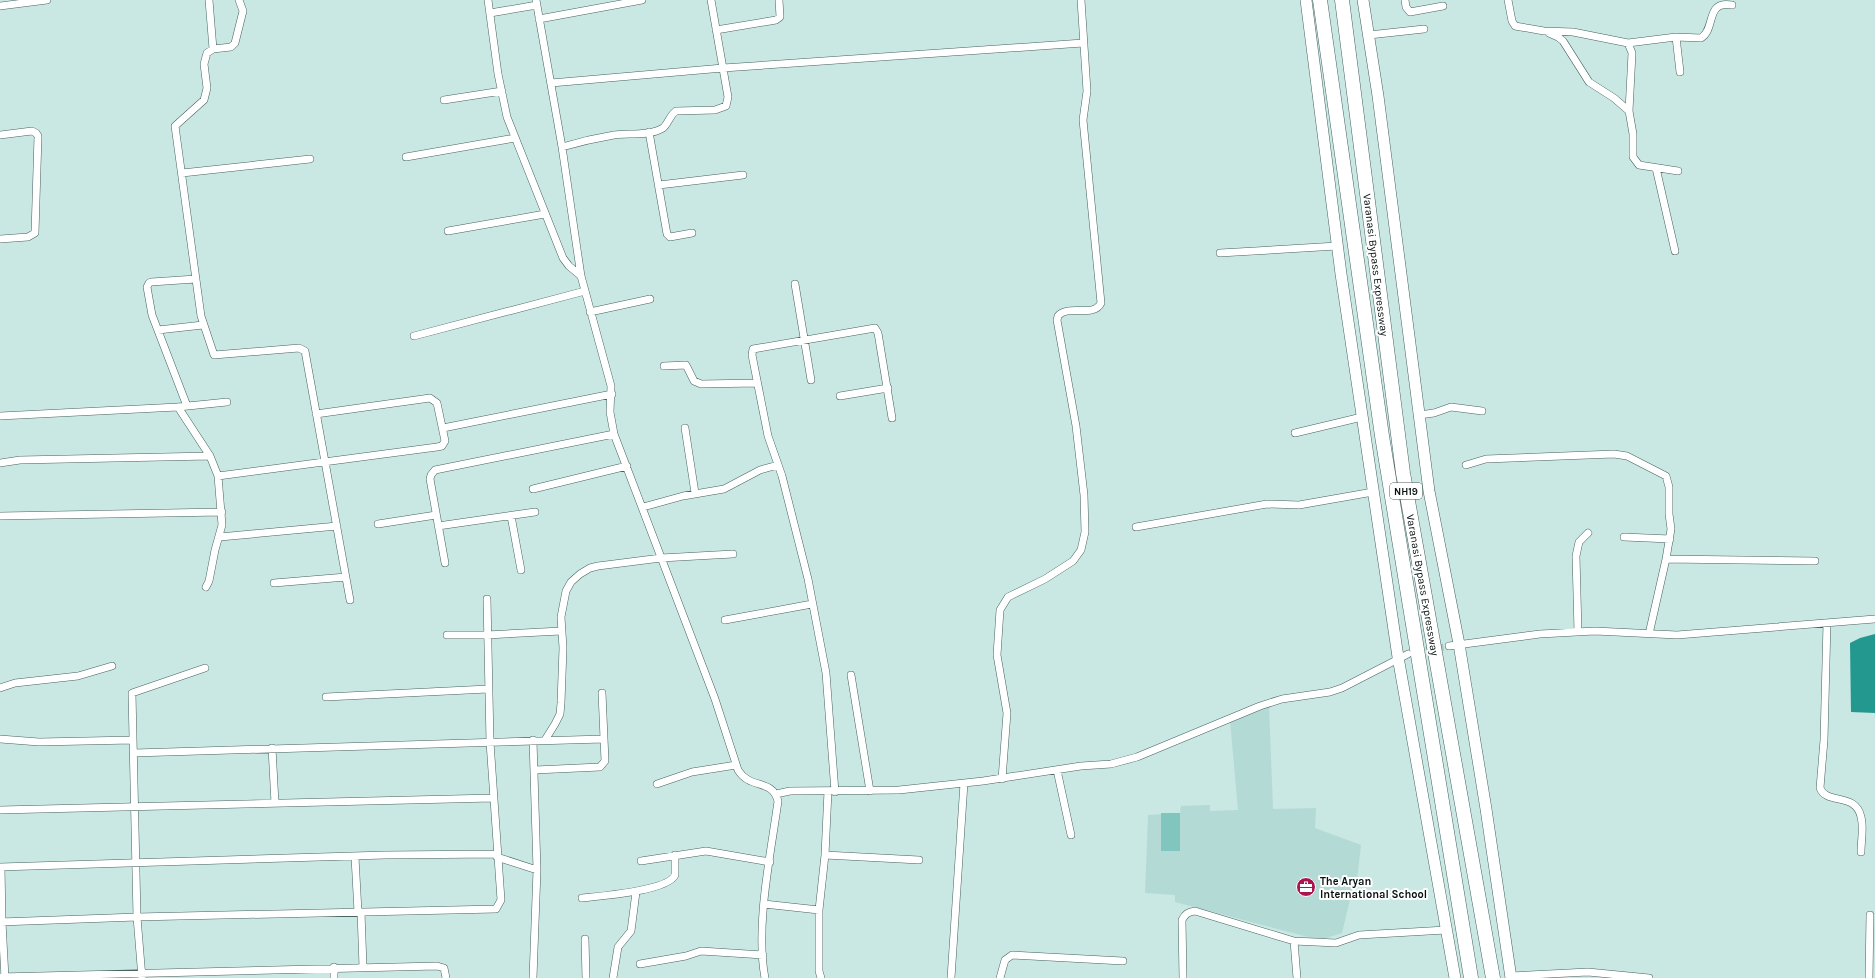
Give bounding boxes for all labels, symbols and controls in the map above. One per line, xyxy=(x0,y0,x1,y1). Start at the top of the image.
street label: Varanasi Bypass Expressway xyxy=(1360,193,1391,337)
road number: NH19 xyxy=(1390,483,1422,499)
street label: Varanasi Bypass Expressway xyxy=(1404,513,1441,657)
place label: The Aryan International School xyxy=(1320,875,1427,901)
office icon: The Aryan International School xyxy=(1295,876,1317,898)

